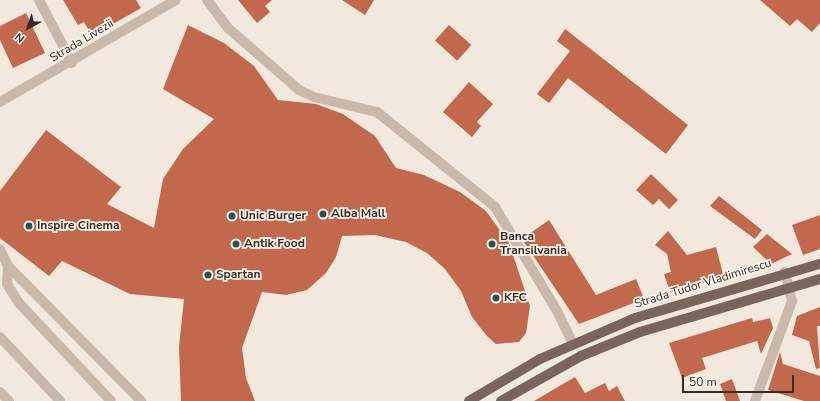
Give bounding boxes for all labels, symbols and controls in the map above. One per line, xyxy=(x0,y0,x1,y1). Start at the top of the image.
north arrow xyxy=(8,8,48,48)
street label: Strada Livezii xyxy=(48,16,116,66)
text: N xyxy=(12,29,28,46)
place label: Alba Mall xyxy=(331,207,385,221)
place label: Unic Burger xyxy=(240,209,306,223)
marker: Alba Mall xyxy=(318,209,328,219)
marker: Unic Burger xyxy=(227,211,237,221)
place label: Inspire Cinema xyxy=(37,219,120,233)
marker: Inspire Cinema xyxy=(24,221,34,231)
place label: Banca Transilvania xyxy=(500,230,567,258)
place label: Antik Food xyxy=(244,237,305,251)
marker: Antik Food xyxy=(231,239,241,249)
marker: Banca Transilvania xyxy=(487,239,497,249)
street label: Strada Tudor Vladimirescu xyxy=(633,256,773,312)
place label: Spartan xyxy=(216,268,261,282)
marker: Spartan xyxy=(203,270,213,280)
place label: KFC xyxy=(504,291,527,305)
marker: KFC xyxy=(491,293,501,303)
scale bar xyxy=(684,367,796,393)
text: 50 m xyxy=(689,374,717,390)

